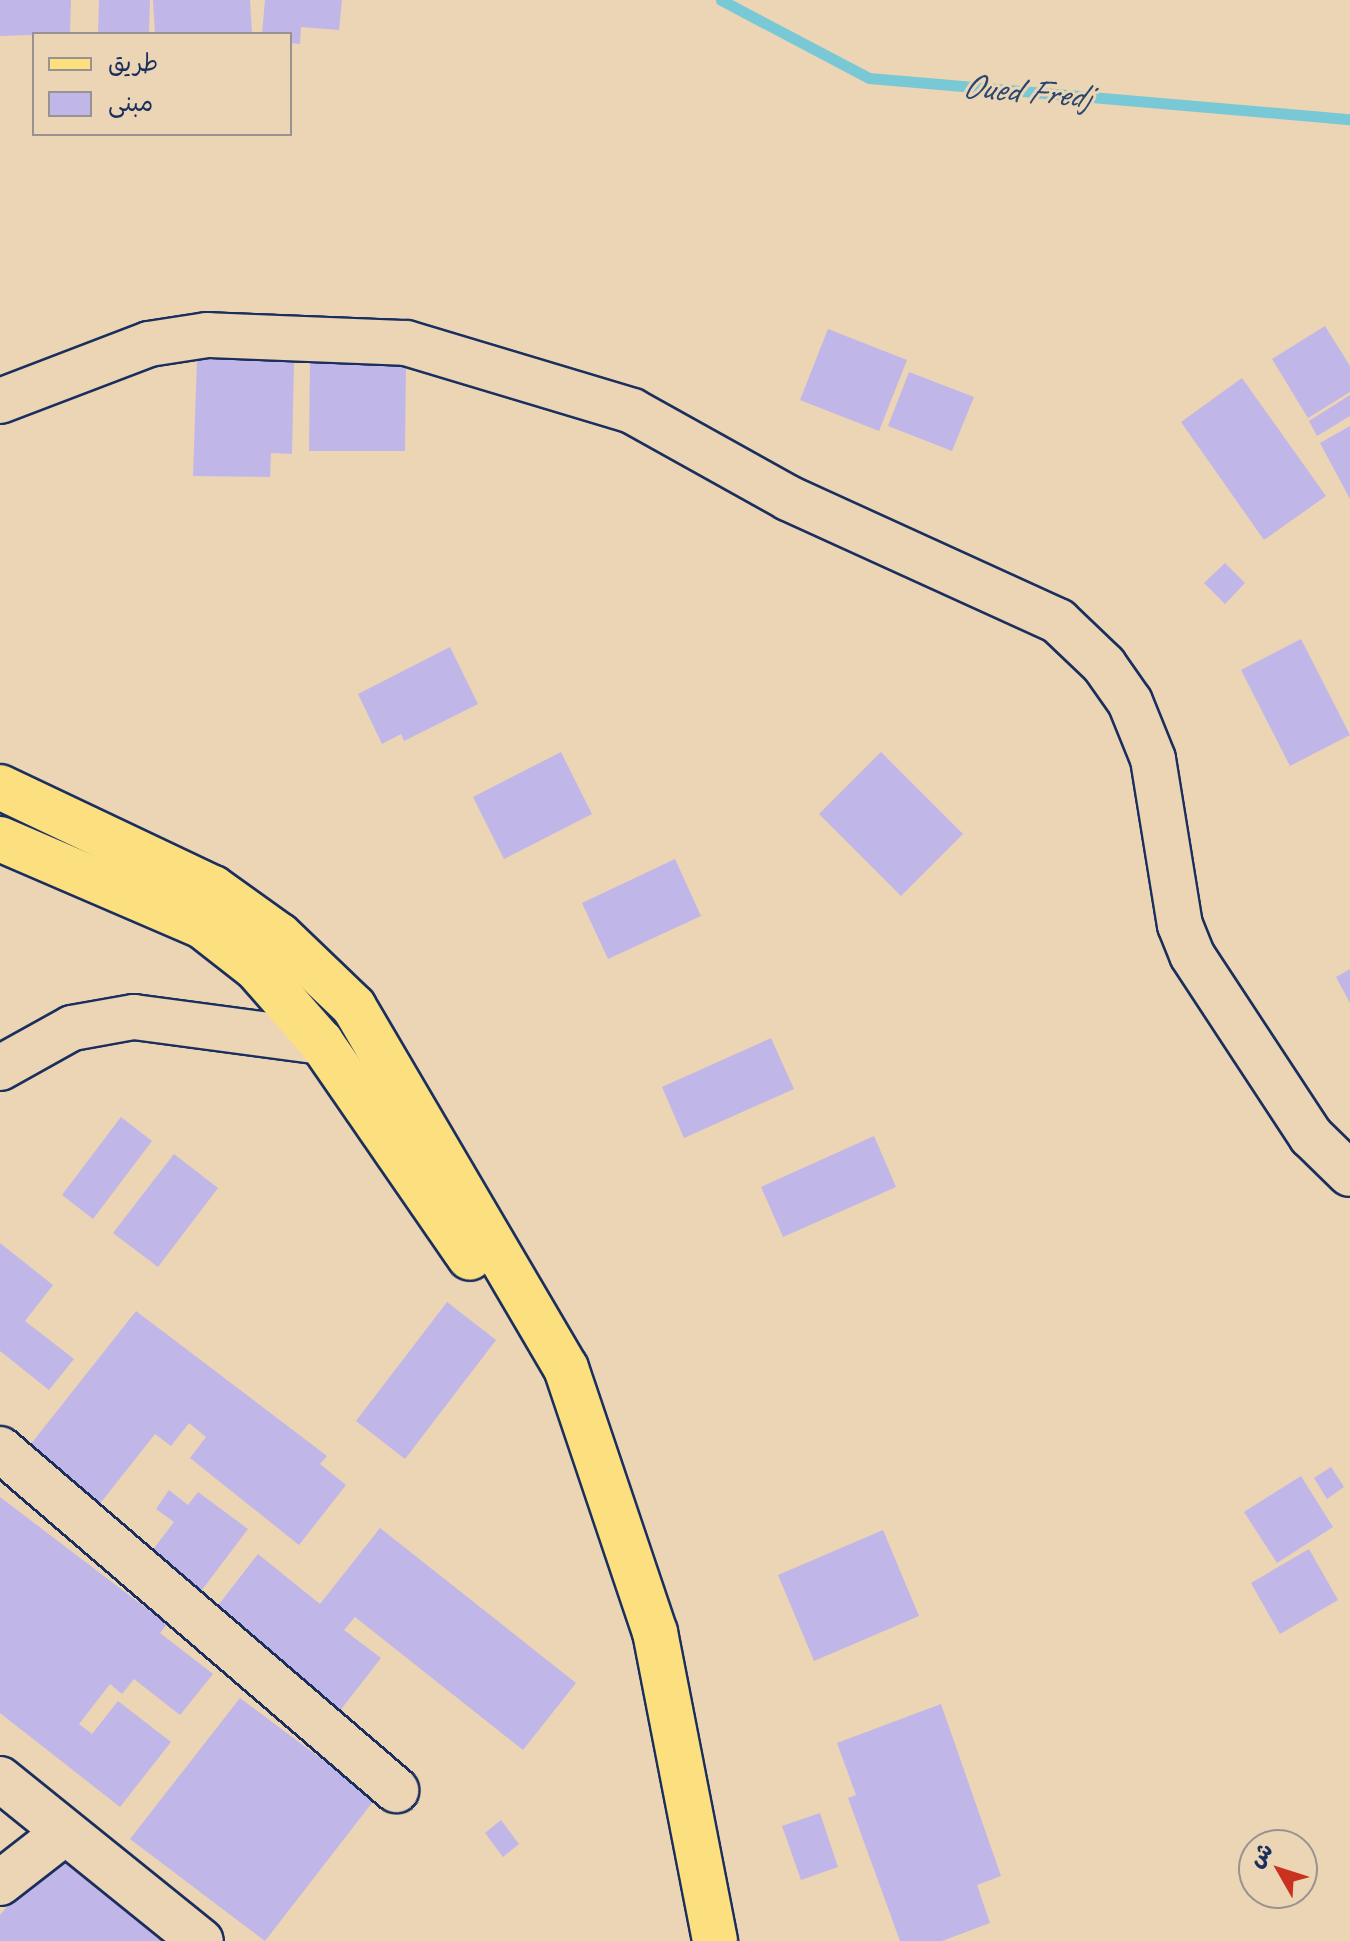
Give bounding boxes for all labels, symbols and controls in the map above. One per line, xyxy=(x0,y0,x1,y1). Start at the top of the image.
legend xyxy=(32,32,292,136)
text: طريق xyxy=(108,48,158,78)
water label: Oued Fredj xyxy=(960,64,1092,118)
text: مبنى xyxy=(108,88,153,118)
north arrow xyxy=(1238,1829,1318,1909)
text: ش xyxy=(1242,1837,1279,1873)

